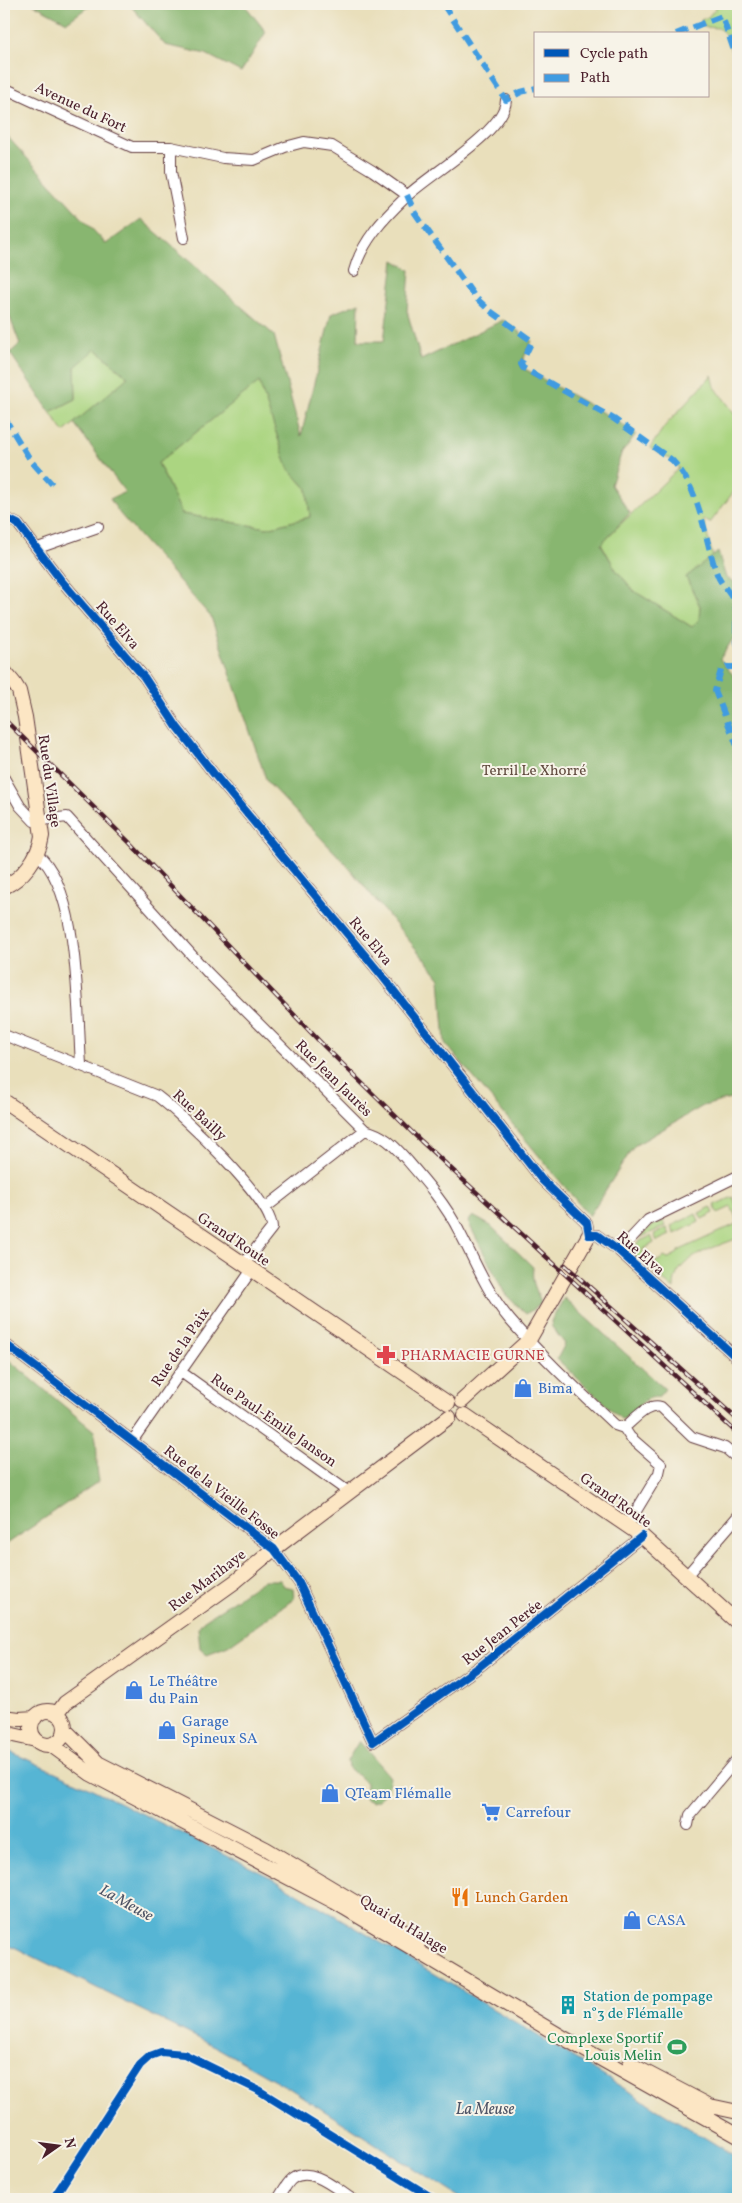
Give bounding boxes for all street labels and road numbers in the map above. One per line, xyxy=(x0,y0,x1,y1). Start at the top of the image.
street label: Avenue du Fort xyxy=(31,78,130,139)
street label: Rue Elva xyxy=(90,597,144,655)
street label: Rue du Village xyxy=(32,733,65,829)
street label: Rue Elva xyxy=(343,913,396,971)
street label: Rue Jean Jaurès xyxy=(290,1036,376,1122)
street label: Rue Bailly xyxy=(167,1085,231,1147)
street label: Grand'Route xyxy=(193,1208,274,1272)
street label: Rue Elva xyxy=(611,1227,669,1281)
street label: Rue de la Paix xyxy=(147,1304,215,1391)
street label: Rue Paul-Emile Janson xyxy=(206,1370,341,1473)
street label: Rue de la Vieille Fosse xyxy=(159,1441,284,1545)
street label: Grand'Route xyxy=(575,1469,655,1534)
street label: Rue Marihaye xyxy=(165,1545,251,1617)
street label: Rue Jean Perée xyxy=(458,1595,547,1671)
street label: Quai du Halage xyxy=(355,1891,451,1960)

